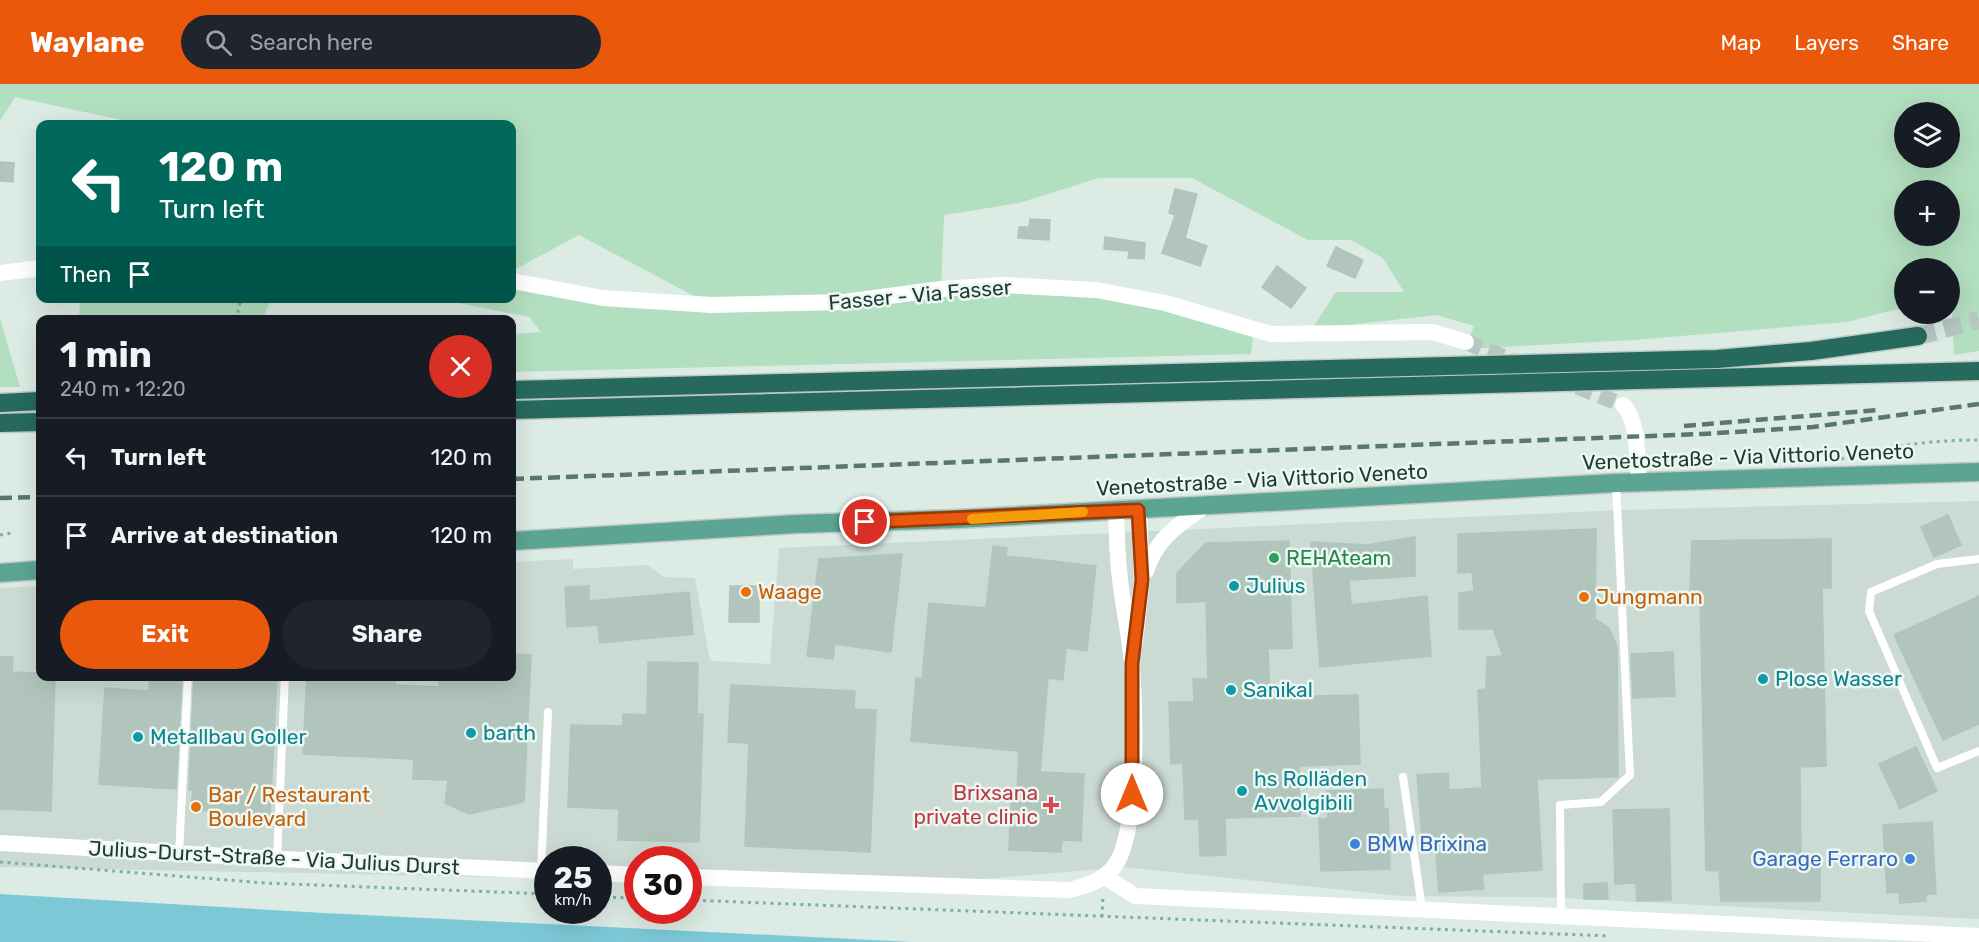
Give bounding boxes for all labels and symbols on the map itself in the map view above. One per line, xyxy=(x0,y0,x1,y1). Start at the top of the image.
street label: Fasser - Via Fasser xyxy=(827,274,1013,315)
street label: Venetostraße - Via Vittorio Veneto xyxy=(1581,438,1915,475)
street label: Venetostraße - Via Vittorio Veneto xyxy=(1095,458,1429,501)
pin xyxy=(839,496,890,547)
place label: REHAteam xyxy=(1286,545,1391,570)
marker: REHAteam xyxy=(1267,551,1281,565)
place label: Julius xyxy=(1246,573,1305,598)
place label: Waage xyxy=(758,579,822,604)
marker: Julius xyxy=(1227,579,1241,593)
place label: Jungmann xyxy=(1596,584,1703,609)
marker: Waage xyxy=(739,585,753,599)
marker: Jungmann xyxy=(1577,590,1591,604)
place label: Plose Wasser xyxy=(1775,666,1902,691)
marker: Plose Wasser xyxy=(1756,672,1770,686)
place label: Sanikal xyxy=(1243,677,1313,702)
marker: Sanikal xyxy=(1224,683,1238,697)
place label: barth xyxy=(483,720,536,745)
place label: Metallbau Goller xyxy=(150,724,307,749)
marker: barth xyxy=(464,726,478,740)
marker: Metallbau Goller xyxy=(131,730,145,744)
position arrow xyxy=(1100,762,1164,826)
place label: hs Rolläden Avvolgibili xyxy=(1254,766,1367,815)
place label: Brixsana private clinic xyxy=(913,780,1038,829)
place label: Bar / Restaurant Boulevard xyxy=(208,782,370,831)
marker: hs Rolläden Avvolgibili xyxy=(1235,784,1249,798)
marker: Brixsana private clinic xyxy=(1042,796,1060,814)
marker: Bar / Restaurant Boulevard xyxy=(189,800,203,814)
place label: BMW Brixina xyxy=(1367,831,1487,856)
street label: Julius-Durst-Straße - Via Julius Durst xyxy=(88,835,460,880)
marker: BMW Brixina xyxy=(1348,837,1362,851)
speed limit sign: 30 xyxy=(624,846,702,924)
place label: Garage Ferraro xyxy=(1752,846,1898,871)
marker: Garage Ferraro xyxy=(1903,852,1917,866)

